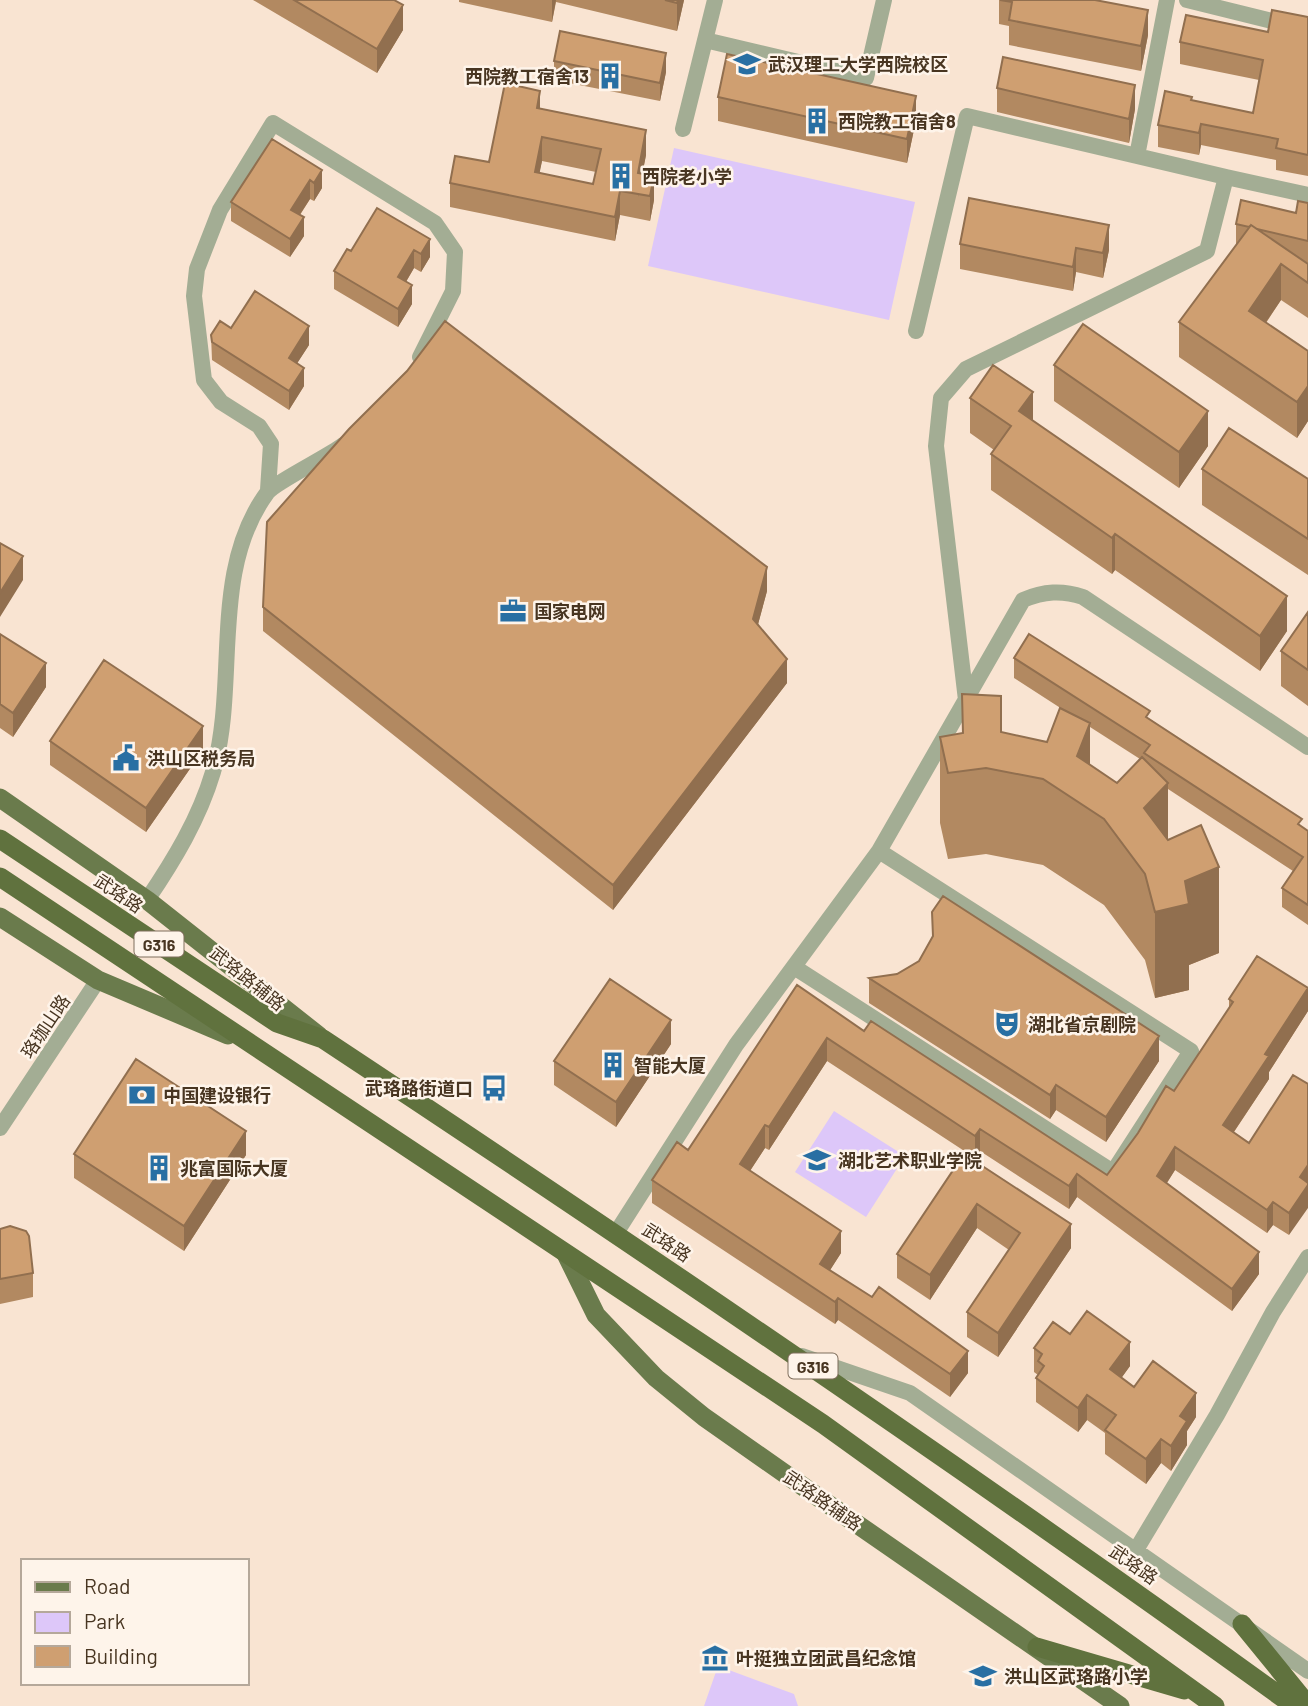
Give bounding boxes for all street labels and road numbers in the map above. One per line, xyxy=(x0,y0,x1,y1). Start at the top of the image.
street label: 武珞路 xyxy=(90,869,148,917)
road number: G316 xyxy=(134,932,184,956)
street label: 武珞路辅路 xyxy=(206,941,290,1015)
street label: 珞珈山路 xyxy=(16,990,74,1062)
street label: 武珞路 xyxy=(638,1218,696,1266)
road number: G316 xyxy=(788,1354,838,1378)
street label: 武珞路辅路 xyxy=(780,1465,866,1535)
street label: 武珞路 xyxy=(1106,1540,1162,1588)

